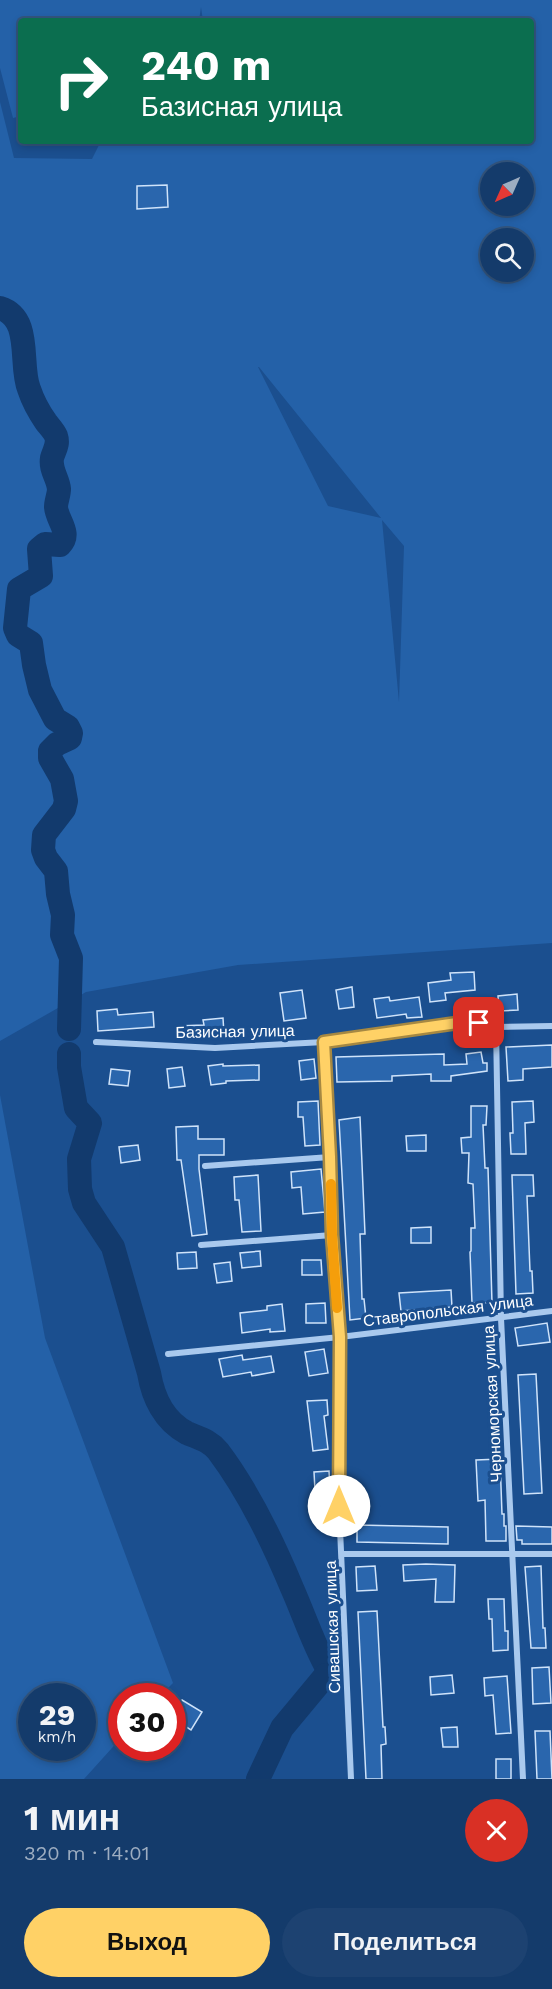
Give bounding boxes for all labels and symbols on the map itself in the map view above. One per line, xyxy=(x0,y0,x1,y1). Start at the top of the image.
north arrow xyxy=(480,162,534,216)
pin xyxy=(453,997,504,1048)
street label: Базисная улица xyxy=(175,1021,295,1042)
street label: Ставропольская улица xyxy=(362,1291,534,1330)
street label: Черноморская улица xyxy=(479,1325,506,1483)
position arrow xyxy=(307,1474,371,1538)
street label: Сивашская улица xyxy=(321,1560,344,1694)
speed limit sign: 30 xyxy=(108,1683,186,1761)

